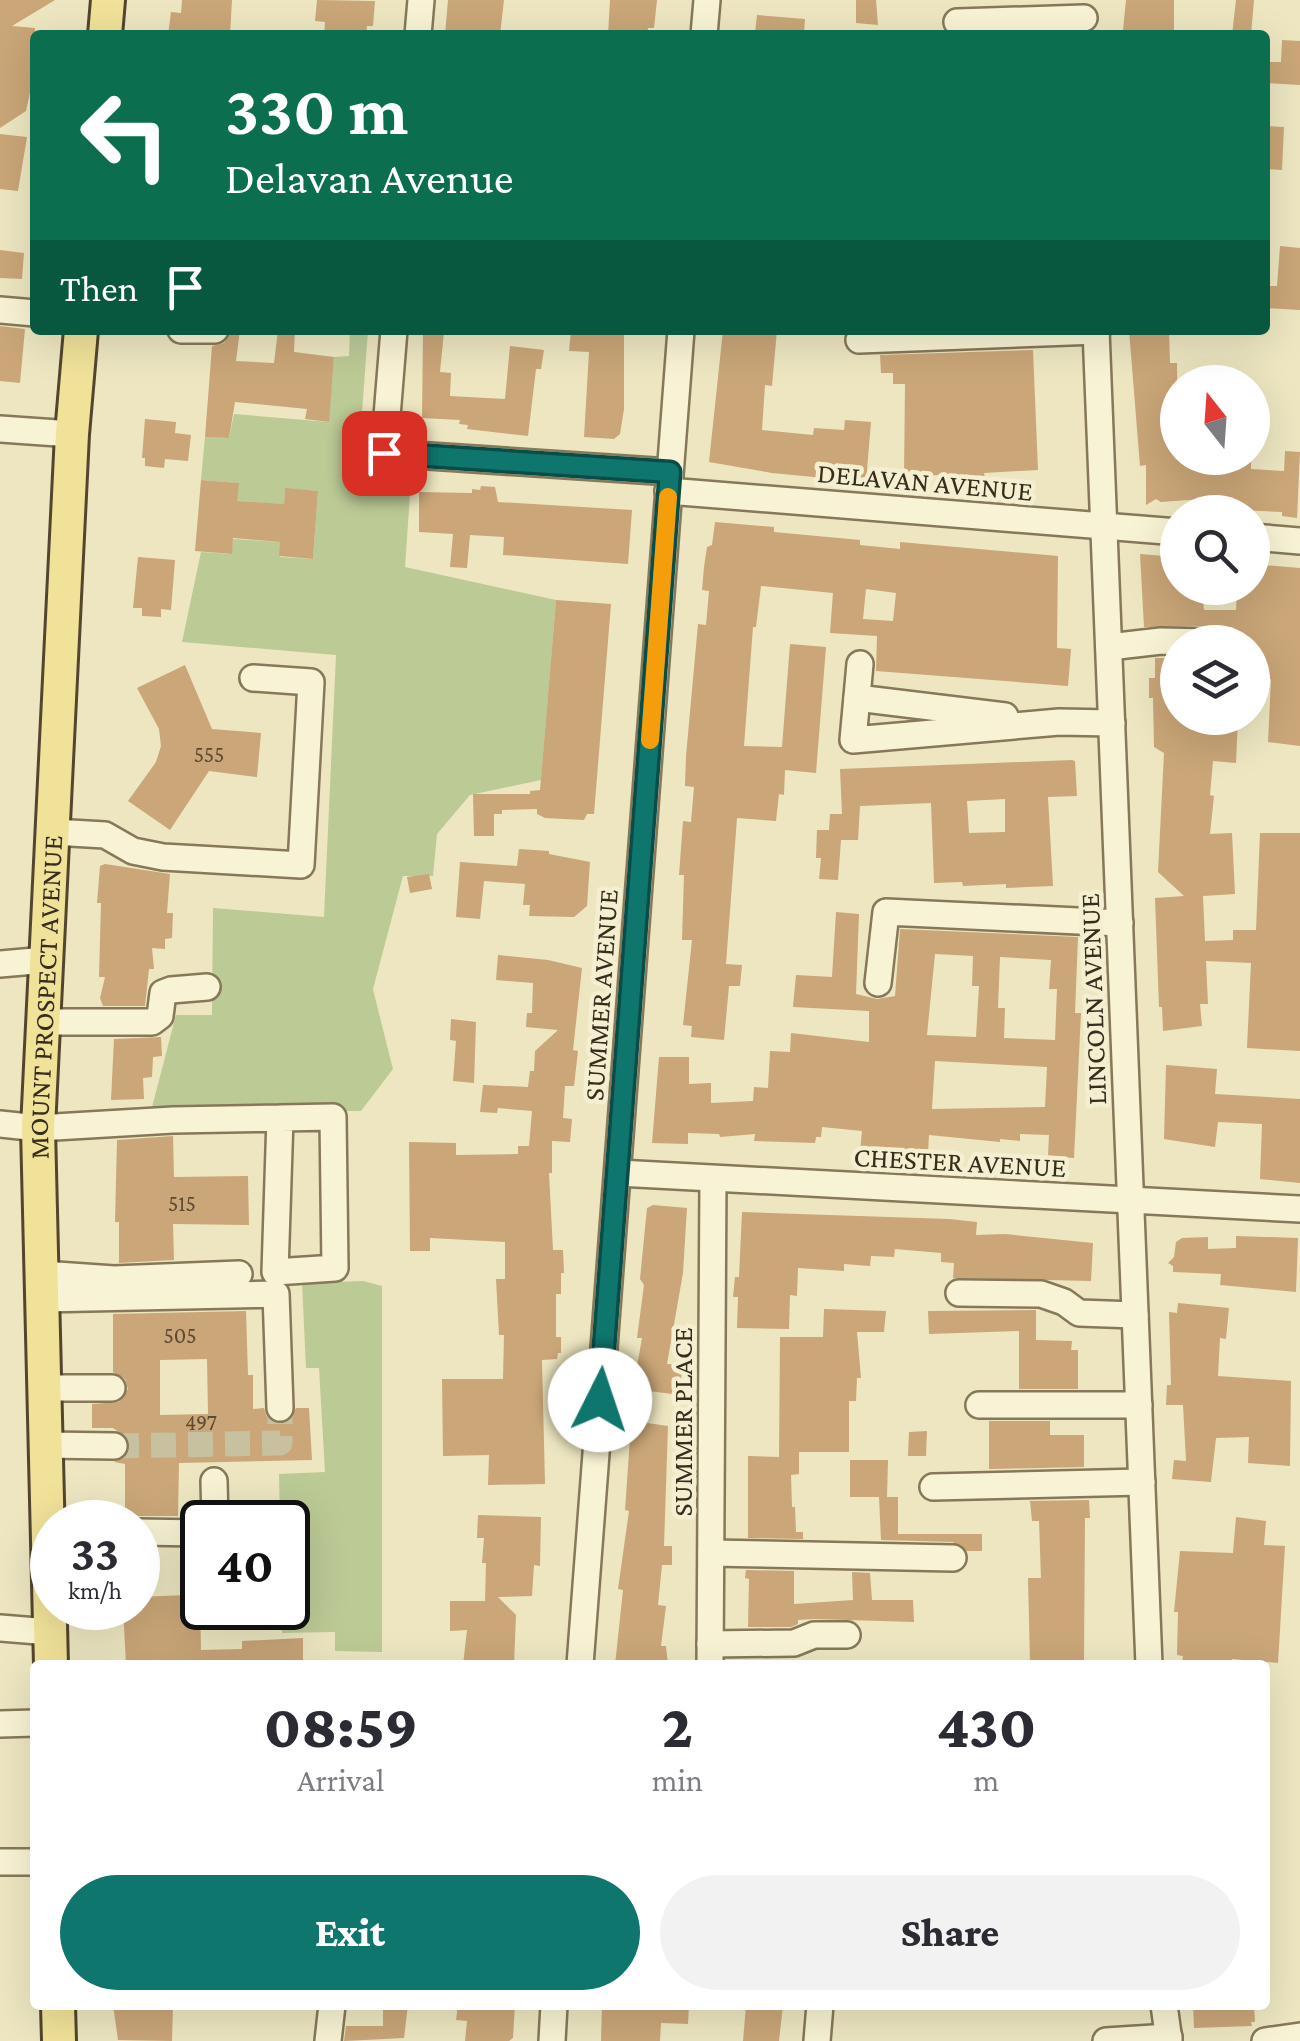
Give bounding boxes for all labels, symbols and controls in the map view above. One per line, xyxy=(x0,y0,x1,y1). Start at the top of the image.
icon: left xyxy=(60,70,190,200)
text: 330 m xyxy=(225,71,408,149)
text: Delavan Avenue xyxy=(225,153,514,203)
icon: arrive xyxy=(158,260,213,315)
text: Then xyxy=(60,267,138,309)
north arrow xyxy=(1160,365,1270,475)
map controls xyxy=(1160,365,1270,735)
pin xyxy=(342,411,427,496)
icon: arrive xyxy=(357,426,412,481)
street label: DELAVAN AVENUE xyxy=(816,457,1034,507)
button: search xyxy=(1160,495,1270,605)
button: layers xyxy=(1160,625,1270,735)
house number: 555 xyxy=(194,742,224,767)
street label: MOUNT PROSPECT AVENUE xyxy=(22,834,68,1160)
street label: SUMMER AVENUE xyxy=(578,888,624,1102)
street label: LINCOLN AVENUE xyxy=(1074,892,1112,1106)
street label: CHESTER AVENUE xyxy=(853,1141,1067,1183)
house number: 515 xyxy=(168,1191,196,1216)
house number: 505 xyxy=(163,1323,197,1348)
street label: SUMMER PLACE xyxy=(667,1327,698,1517)
position arrow xyxy=(548,1348,652,1452)
house number: 497 xyxy=(185,1410,217,1435)
speed limit sign: 40 xyxy=(180,1500,310,1630)
text: 33 xyxy=(71,1525,119,1581)
text: km/h xyxy=(68,1577,122,1604)
text: 08:59 xyxy=(264,1693,418,1760)
text: 2 xyxy=(662,1693,693,1760)
text: 430 xyxy=(937,1693,1036,1760)
text: Arrival xyxy=(297,1762,384,1798)
text: min xyxy=(652,1762,703,1798)
text: m xyxy=(974,1762,999,1798)
button: Exit xyxy=(60,1875,640,1990)
button: Share xyxy=(660,1875,1240,1990)

